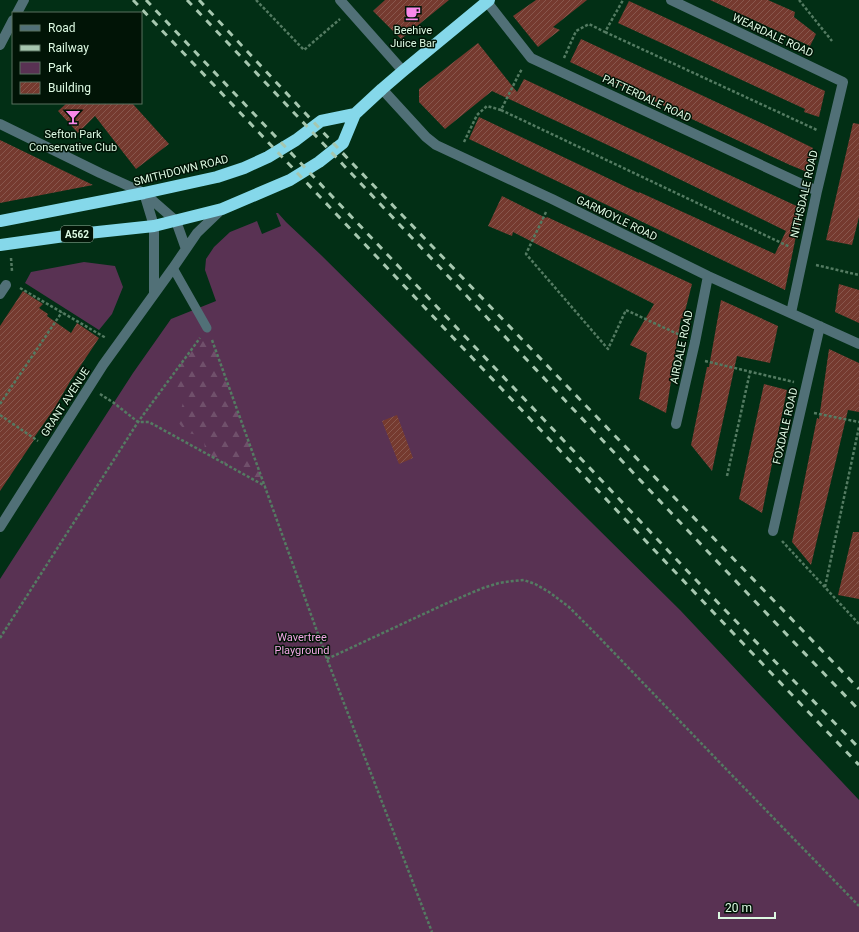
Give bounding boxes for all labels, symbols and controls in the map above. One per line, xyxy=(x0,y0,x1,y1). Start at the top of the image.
cafe icon: Beehive Juice Bar xyxy=(404,4,422,22)
street label: WEARDALE ROAD xyxy=(730,11,815,60)
legend xyxy=(12,12,142,104)
text: Road xyxy=(48,21,76,35)
place label: Beehive Juice Bar xyxy=(390,24,436,50)
text: Railway xyxy=(48,41,89,55)
text: Park xyxy=(48,61,73,75)
street label: PATTERDALE ROAD xyxy=(600,72,693,125)
text: Building xyxy=(48,81,91,95)
bar icon: Sefton Park Conservative Club xyxy=(64,108,82,126)
place label: Sefton Park Conservative Club xyxy=(29,128,117,154)
street label: NITHSDALE ROAD xyxy=(788,149,821,239)
street label: SMITHDOWN ROAD xyxy=(132,152,230,189)
street label: GARMOYLE ROAD xyxy=(574,193,659,244)
road number: A562 xyxy=(61,226,93,242)
street label: AIRDALE ROAD xyxy=(667,309,696,385)
street label: GRANT AVENUE xyxy=(38,365,92,439)
street label: FOXDALE ROAD xyxy=(770,387,801,466)
park label: Wavertree Playground xyxy=(274,631,330,657)
scale bar xyxy=(719,894,775,920)
text: 20 m xyxy=(725,901,752,915)

